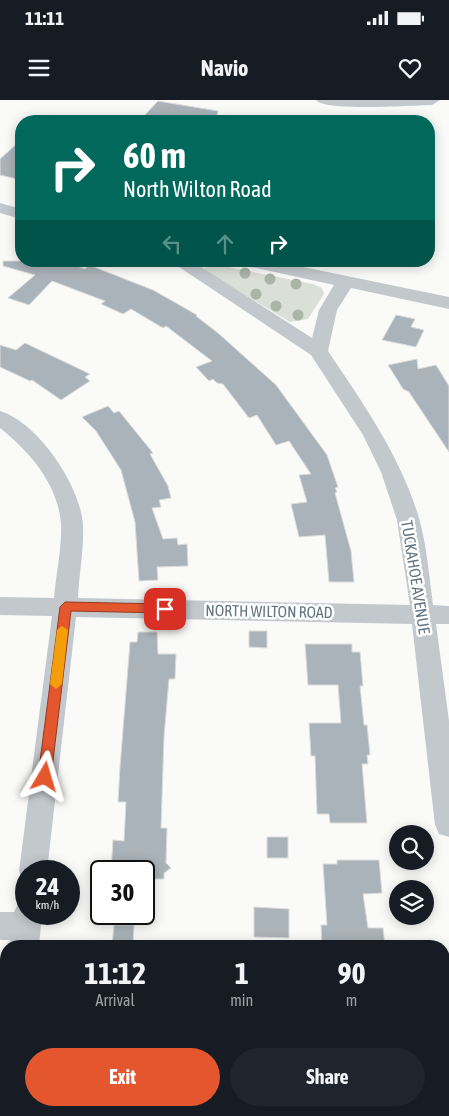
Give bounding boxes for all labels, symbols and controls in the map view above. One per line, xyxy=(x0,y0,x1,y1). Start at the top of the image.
text: 11:11 xyxy=(25,7,64,29)
icon: menu xyxy=(25,54,53,82)
icon: heart xyxy=(396,54,424,82)
text: Navio xyxy=(201,55,248,81)
icon: right xyxy=(40,135,105,200)
text: 60 m xyxy=(123,135,186,175)
text: North Wilton Road xyxy=(123,176,272,202)
icon: left xyxy=(158,230,186,258)
icon: ahead xyxy=(211,230,239,258)
icon: right xyxy=(264,230,292,258)
street label: TUCKAHOE AVENUE xyxy=(398,519,434,635)
pin xyxy=(144,588,186,630)
icon: arrive xyxy=(151,595,179,623)
street label: NORTH WILTON ROAD xyxy=(205,601,333,621)
position arrow xyxy=(18,750,70,802)
map controls xyxy=(389,825,434,925)
button: search xyxy=(389,825,434,870)
speed limit sign: 30 xyxy=(90,860,155,925)
text: 24 xyxy=(36,872,59,900)
button: layers xyxy=(389,880,434,925)
text: km/h xyxy=(36,898,59,912)
text: 11:12 xyxy=(84,956,146,990)
text: 1 xyxy=(235,956,249,990)
text: 90 xyxy=(338,956,366,990)
text: Arrival xyxy=(96,991,135,1009)
text: min xyxy=(230,991,253,1009)
text: m xyxy=(346,991,357,1009)
button: Exit xyxy=(25,1048,220,1106)
button: Share xyxy=(230,1048,425,1106)

